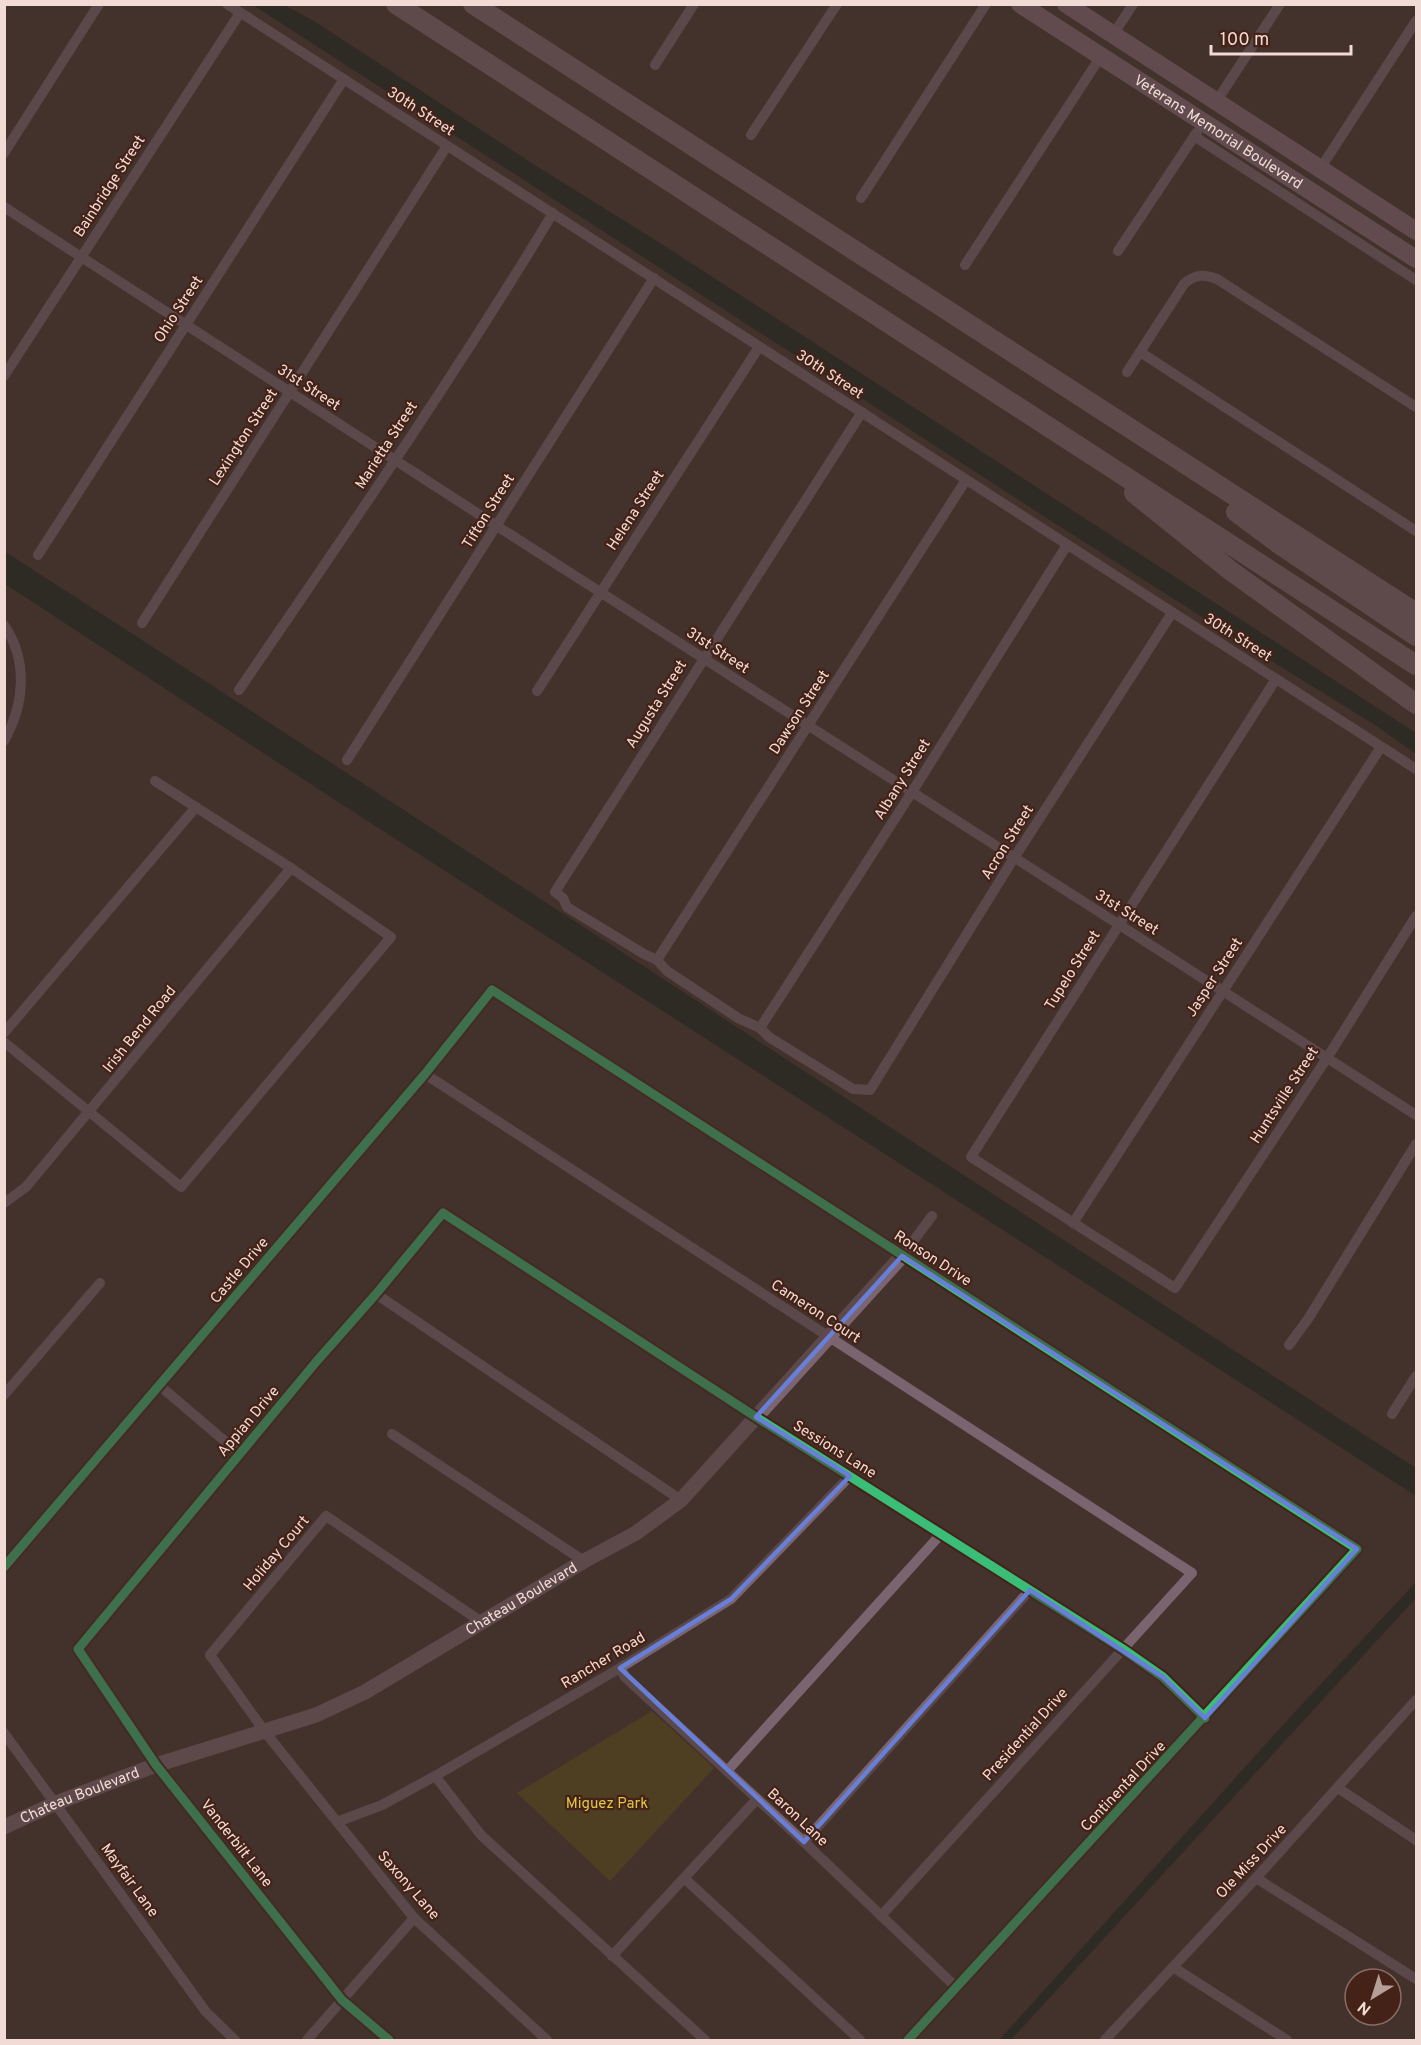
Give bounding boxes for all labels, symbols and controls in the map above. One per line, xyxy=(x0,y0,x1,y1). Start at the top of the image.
scale bar xyxy=(1211,18,1350,56)
text: 100 m xyxy=(1220,29,1269,52)
street label: Veterans Memorial Boulevard xyxy=(1130,72,1306,194)
street label: 30th Street xyxy=(383,83,458,141)
street label: Bainbridge Street xyxy=(70,132,150,241)
street label: Ohio Street xyxy=(150,273,208,347)
street label: 30th Street xyxy=(792,346,867,404)
street label: 31st Street xyxy=(273,361,343,416)
street label: Lexington Street xyxy=(206,386,283,490)
street label: Marietta Street xyxy=(352,398,423,493)
street label: Helena Street xyxy=(603,467,669,555)
street label: Tifton Street xyxy=(459,471,520,553)
street label: 30th Street xyxy=(1199,610,1275,667)
street label: 31st Street xyxy=(682,624,752,679)
street label: Augusta Street xyxy=(623,657,692,752)
street label: Dawson Street xyxy=(766,667,835,759)
street label: Albany Street xyxy=(871,736,936,824)
street label: Acron Street xyxy=(978,802,1039,884)
street label: 31st Street xyxy=(1091,886,1162,940)
street label: Tupelo Street xyxy=(1041,927,1105,1014)
street label: Jasper Street xyxy=(1183,935,1248,1021)
street label: Irish Bend Road xyxy=(99,983,181,1077)
street label: Huntsville Street xyxy=(1247,1044,1324,1148)
street label: Ronson Drive xyxy=(890,1227,975,1291)
street label: Castle Drive xyxy=(207,1234,273,1308)
street label: Cameron Court xyxy=(767,1276,864,1348)
street label: Appian Drive xyxy=(214,1383,284,1461)
street label: Sessions Lane xyxy=(789,1417,880,1484)
street label: Holiday Court xyxy=(240,1512,314,1596)
street label: Chateau Boulevard xyxy=(462,1559,581,1641)
street label: Rancher Road xyxy=(558,1629,649,1694)
street label: Presidential Drive xyxy=(979,1685,1073,1785)
street label: Continental Drive xyxy=(1077,1738,1171,1836)
street label: Chateau Boulevard xyxy=(17,1764,142,1829)
street label: Baron Lane xyxy=(762,1785,832,1851)
park label: Miguez Park xyxy=(566,1795,648,1814)
street label: Vanderbilt Lane xyxy=(196,1796,276,1892)
street label: Ole Miss Drive xyxy=(1213,1821,1292,1903)
street label: Mayfair Lane xyxy=(96,1840,162,1922)
street label: Saxony Lane xyxy=(373,1847,443,1925)
north arrow xyxy=(1343,1967,1403,2027)
text: N xyxy=(1354,1996,1376,2019)

